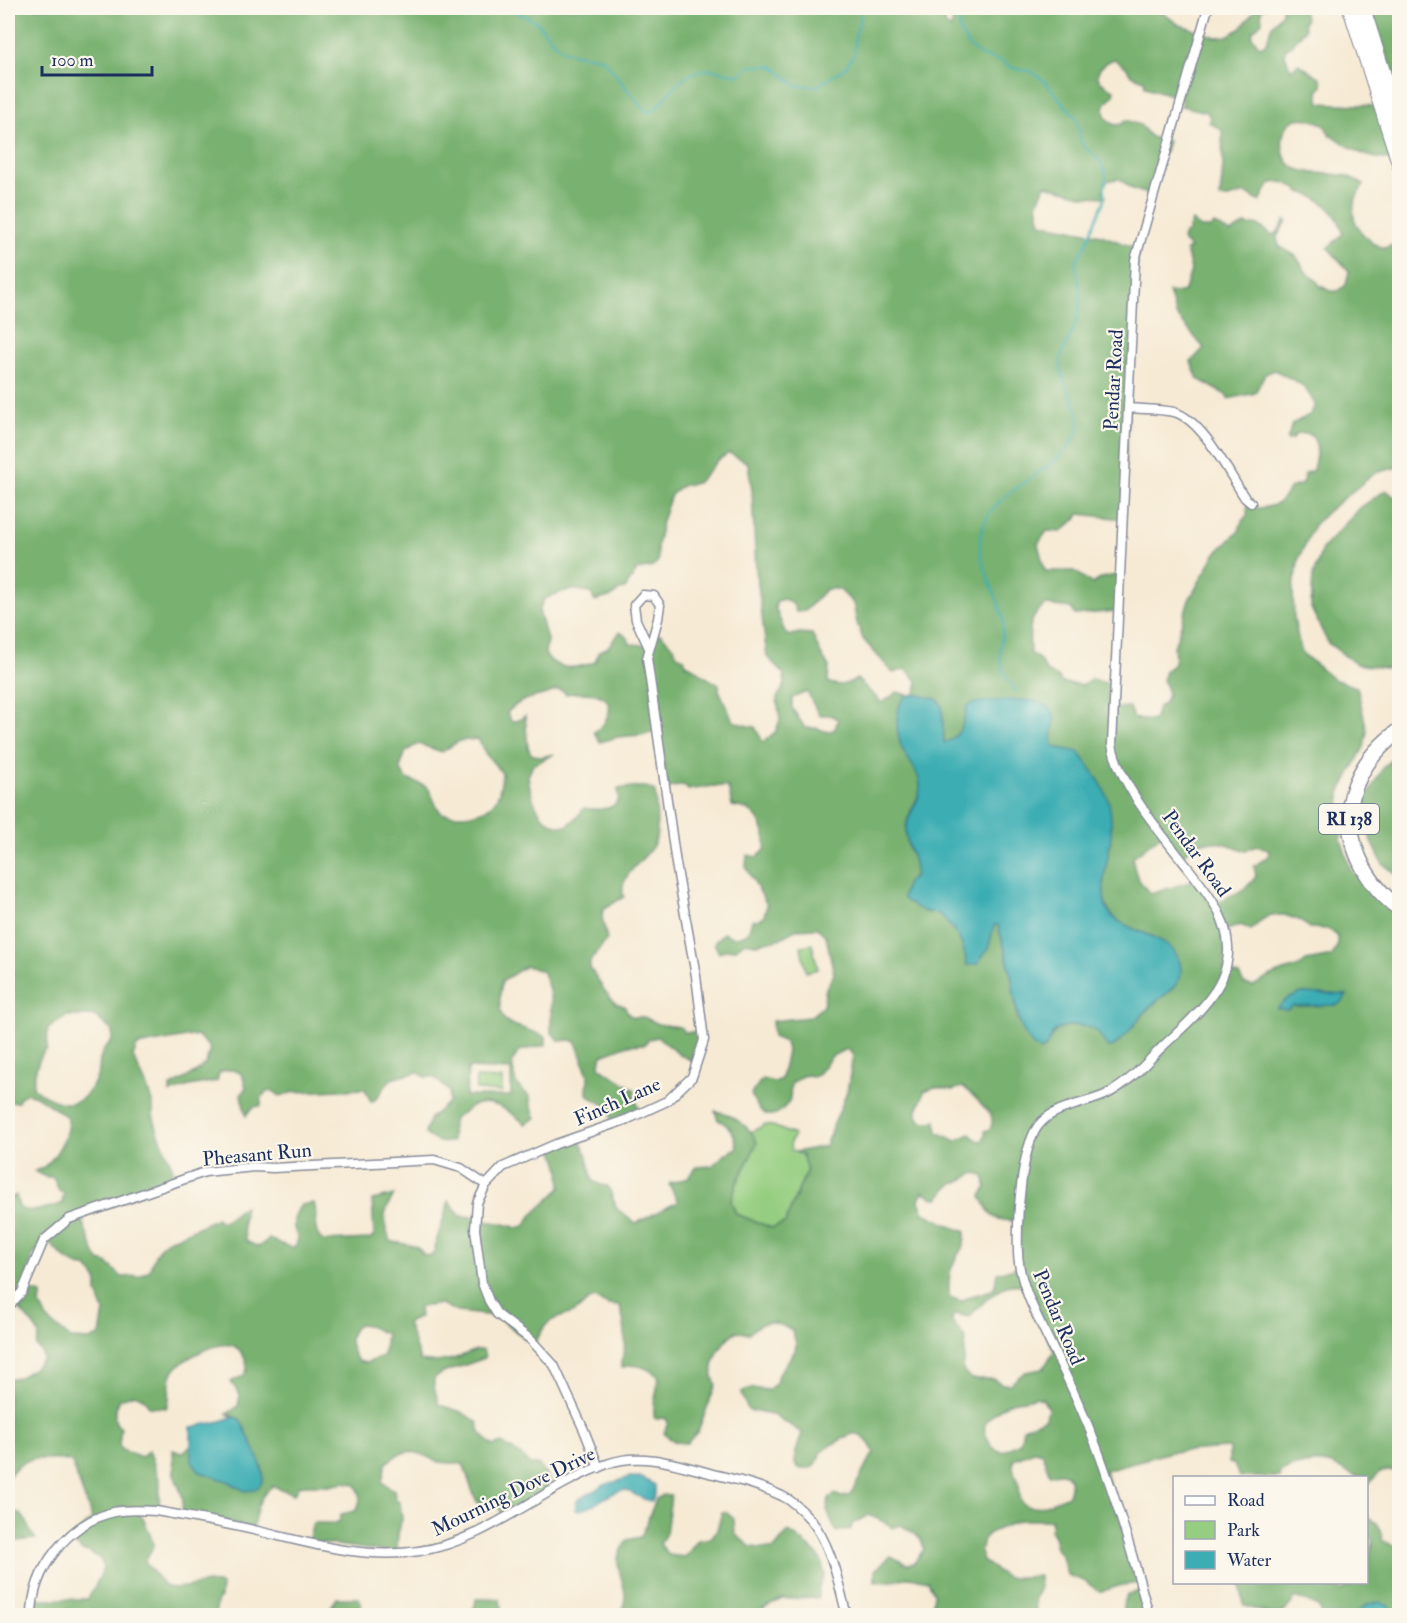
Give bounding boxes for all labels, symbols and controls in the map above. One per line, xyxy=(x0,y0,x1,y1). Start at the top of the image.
scale bar xyxy=(42,39,152,77)
text: 100 m xyxy=(51,49,94,72)
street label: Pendar Road xyxy=(1098,329,1129,431)
road number: RI 138 xyxy=(1319,804,1379,834)
street label: Pendar Road xyxy=(1157,805,1237,902)
street label: Finch Lane xyxy=(570,1071,664,1132)
street label: Pheasant Run xyxy=(201,1137,313,1172)
street label: Pendar Road xyxy=(1027,1266,1090,1369)
street label: Mourning Dove Drive xyxy=(427,1441,599,1542)
legend xyxy=(1173,1476,1368,1584)
text: Road xyxy=(1227,1489,1265,1512)
text: Park xyxy=(1227,1519,1260,1542)
text: Water xyxy=(1226,1549,1271,1572)

